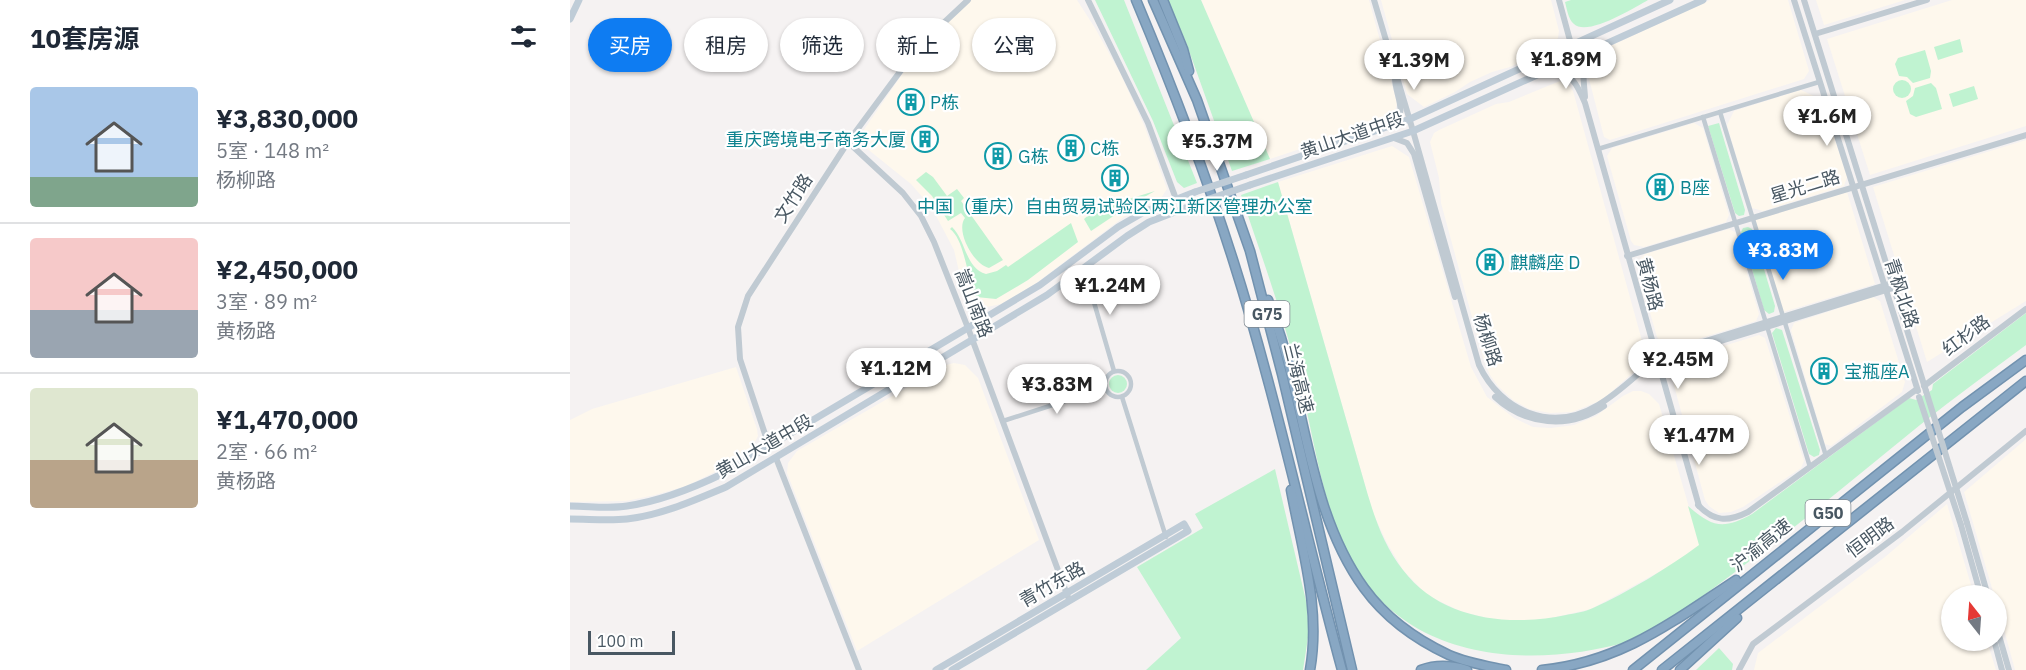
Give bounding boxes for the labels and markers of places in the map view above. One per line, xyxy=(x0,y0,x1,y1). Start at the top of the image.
pin: ¥1.89M xyxy=(1517,39,1615,90)
pin: ¥1.39M xyxy=(1365,40,1463,91)
building icon: P栋 xyxy=(896,87,926,117)
place label: P栋 xyxy=(930,91,959,114)
pin: ¥1.6M xyxy=(1785,96,1869,147)
pin: ¥5.37M xyxy=(1168,121,1266,172)
building icon: 重庆跨境电子商务大厦 xyxy=(910,124,940,154)
place label: 重庆跨境电子商务大厦 xyxy=(726,128,906,151)
building icon: C栋 xyxy=(1056,133,1086,163)
place label: C栋 xyxy=(1090,137,1119,160)
building icon: G栋 xyxy=(983,141,1013,171)
place label: G栋 xyxy=(1018,145,1049,168)
building icon: 中国（重庆）自由贸易试验区两江新区管理办公室 xyxy=(1100,163,1130,193)
building icon: B座 xyxy=(1645,172,1675,202)
place label: B座 xyxy=(1680,176,1710,199)
place label: 中国（重庆）自由贸易试验区两江新区管理办公室 xyxy=(917,195,1313,218)
pin: ¥3.83M xyxy=(1734,230,1832,281)
building icon: 麒麟座 D xyxy=(1475,247,1505,277)
place label: 麒麟座 D xyxy=(1510,251,1580,274)
pin: ¥1.24M xyxy=(1061,265,1159,316)
pin: ¥2.45M xyxy=(1629,339,1727,390)
pin: ¥1.12M xyxy=(847,348,945,399)
building icon: 宝瓶座A xyxy=(1809,356,1839,386)
place label: 宝瓶座A xyxy=(1844,360,1910,383)
pin: ¥3.83M xyxy=(1008,364,1106,415)
pin: ¥1.47M xyxy=(1650,415,1748,466)

